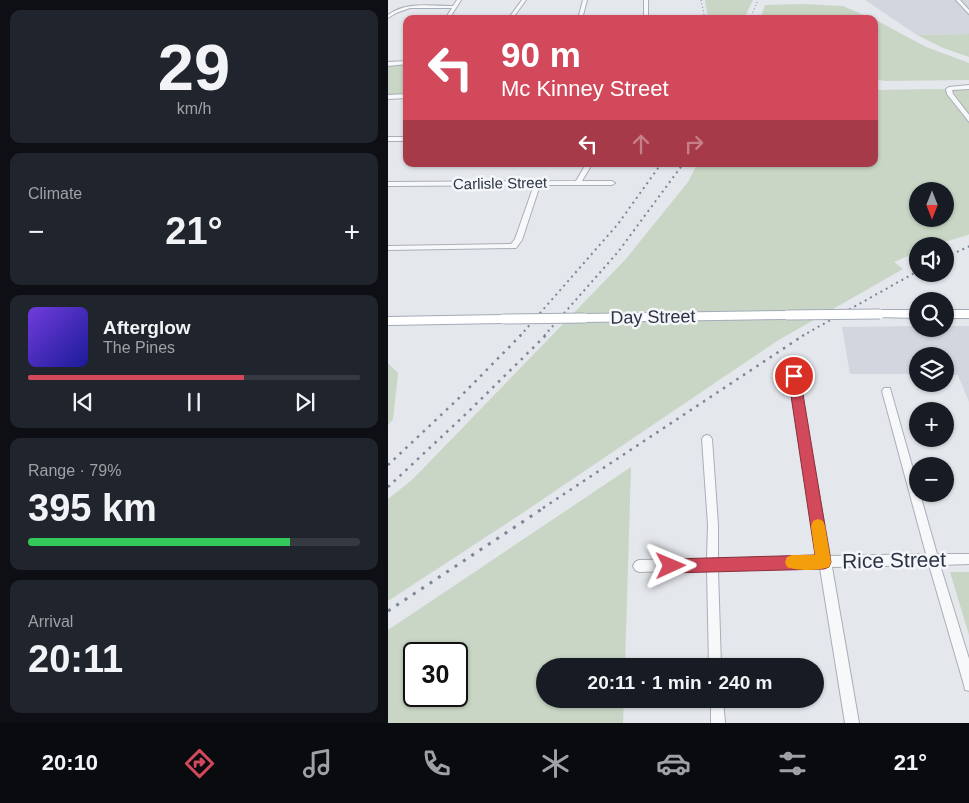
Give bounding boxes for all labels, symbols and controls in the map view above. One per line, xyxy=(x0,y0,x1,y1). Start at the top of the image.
text: 29 xyxy=(158,31,230,104)
icon: left xyxy=(418,35,483,100)
text: 90 m xyxy=(501,35,581,74)
text: Mc Kinney Street xyxy=(501,76,669,101)
text: km/h xyxy=(177,100,211,117)
icon: left xyxy=(574,130,602,158)
icon: ahead xyxy=(627,130,655,158)
icon: right xyxy=(680,130,708,158)
street label: Carlisle Street xyxy=(453,174,548,192)
north arrow xyxy=(909,182,954,228)
map controls xyxy=(909,182,954,502)
text: Climate xyxy=(28,185,82,202)
text: 21° xyxy=(165,210,223,252)
text: − xyxy=(28,216,44,247)
text: + xyxy=(344,216,360,247)
button: sound xyxy=(909,237,954,282)
button: search xyxy=(909,292,954,337)
street label: Day Street xyxy=(610,306,696,328)
text: Afterglow xyxy=(103,317,191,338)
text: The Pines xyxy=(103,339,175,356)
button: layers xyxy=(909,347,954,392)
pin xyxy=(773,355,815,397)
icon: arrive xyxy=(780,362,808,390)
icon: previous xyxy=(69,388,97,416)
icon: pause xyxy=(180,388,208,416)
icon: next xyxy=(291,388,319,416)
button: + xyxy=(909,402,954,447)
button: − xyxy=(909,457,954,502)
text: Range · 79% xyxy=(28,462,121,479)
text: 395 km xyxy=(28,487,157,529)
position arrow xyxy=(644,539,696,591)
street label: Rice Street xyxy=(842,548,946,572)
text: Arrival xyxy=(28,613,73,630)
text: 20:11 xyxy=(28,638,123,680)
speed limit sign: 30 xyxy=(403,642,468,707)
text: 20:11 · 1 min · 240 m xyxy=(588,672,772,693)
icon: directions xyxy=(182,746,217,781)
icon: music xyxy=(300,746,335,781)
icon: phone xyxy=(419,746,454,781)
icon: climate xyxy=(538,746,573,781)
icon: car xyxy=(656,746,691,781)
icon: filters xyxy=(775,746,810,781)
text: 20:10 xyxy=(42,750,98,775)
text: 21° xyxy=(894,750,927,775)

